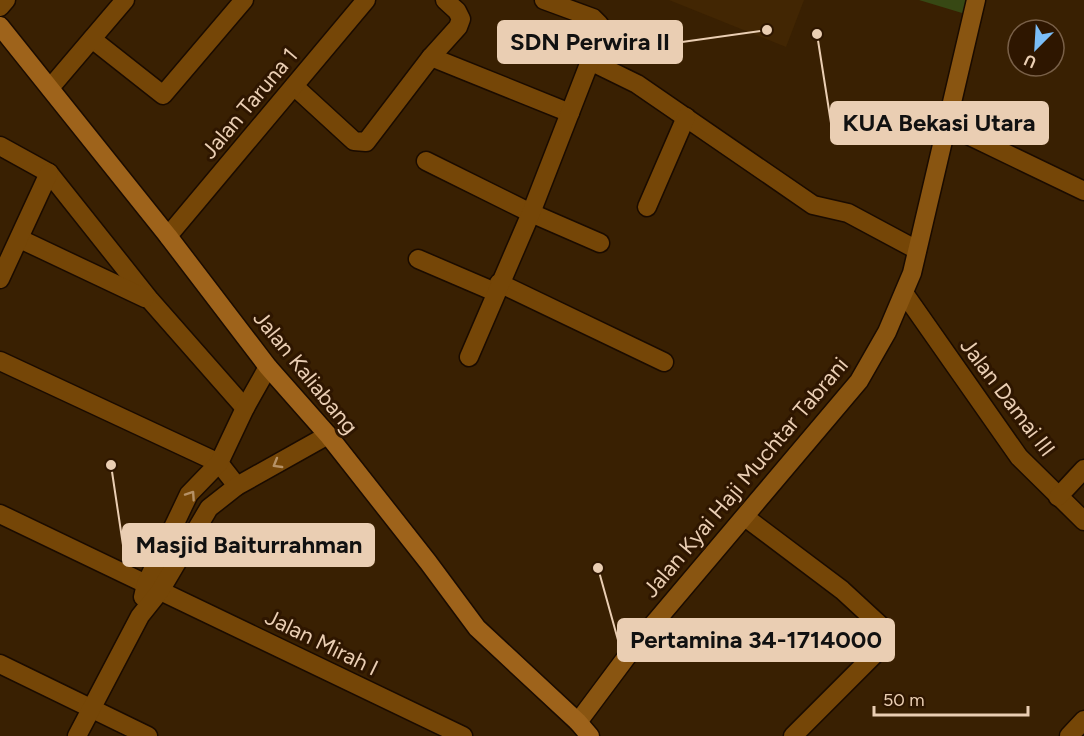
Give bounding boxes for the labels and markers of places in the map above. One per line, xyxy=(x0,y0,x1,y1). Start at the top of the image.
callout: SDN Perwira II xyxy=(498,21,682,63)
callout: KUA Bekasi Utara xyxy=(831,102,1048,144)
callout: Masjid Baiturrahman xyxy=(123,524,374,566)
callout: Pertamina 34-1714000 xyxy=(618,619,894,661)

